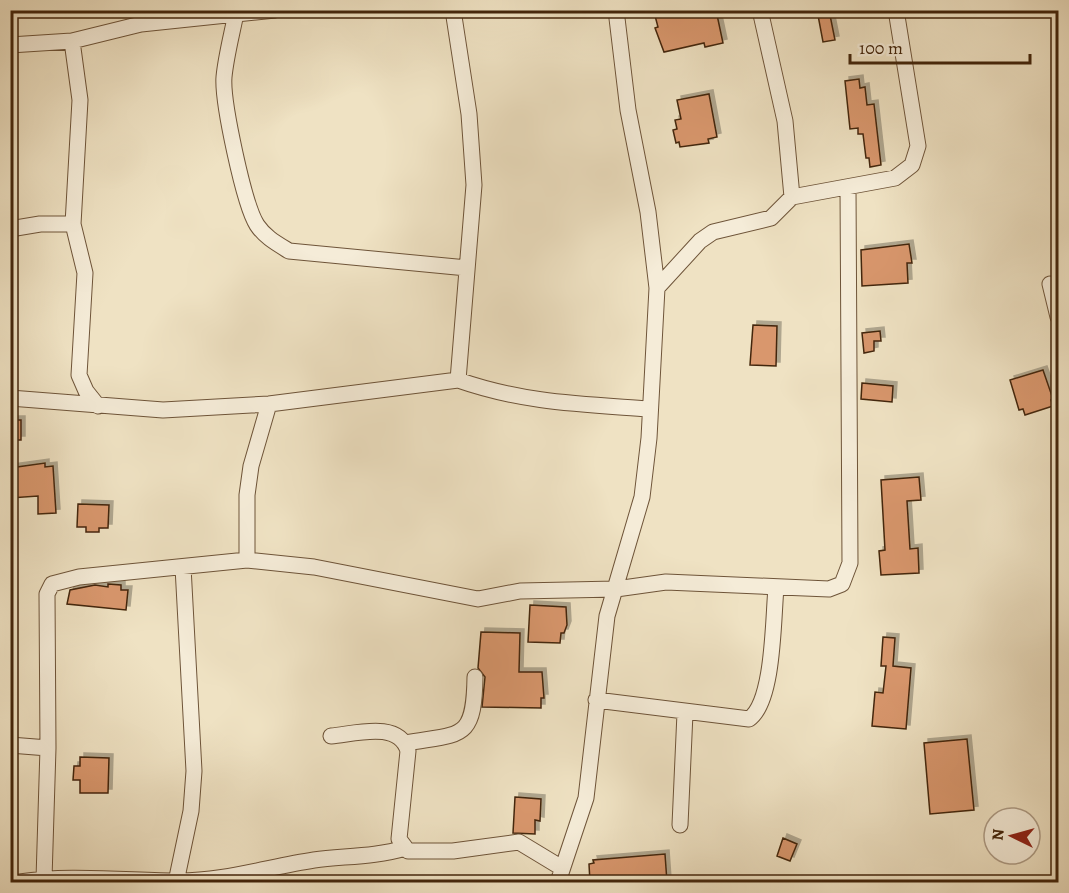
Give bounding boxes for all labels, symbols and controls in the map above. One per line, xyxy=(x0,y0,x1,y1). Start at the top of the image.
scale bar xyxy=(850,27,1030,65)
text: 100 m xyxy=(859,36,903,60)
north arrow xyxy=(982,806,1042,866)
text: N xyxy=(987,828,1010,842)

